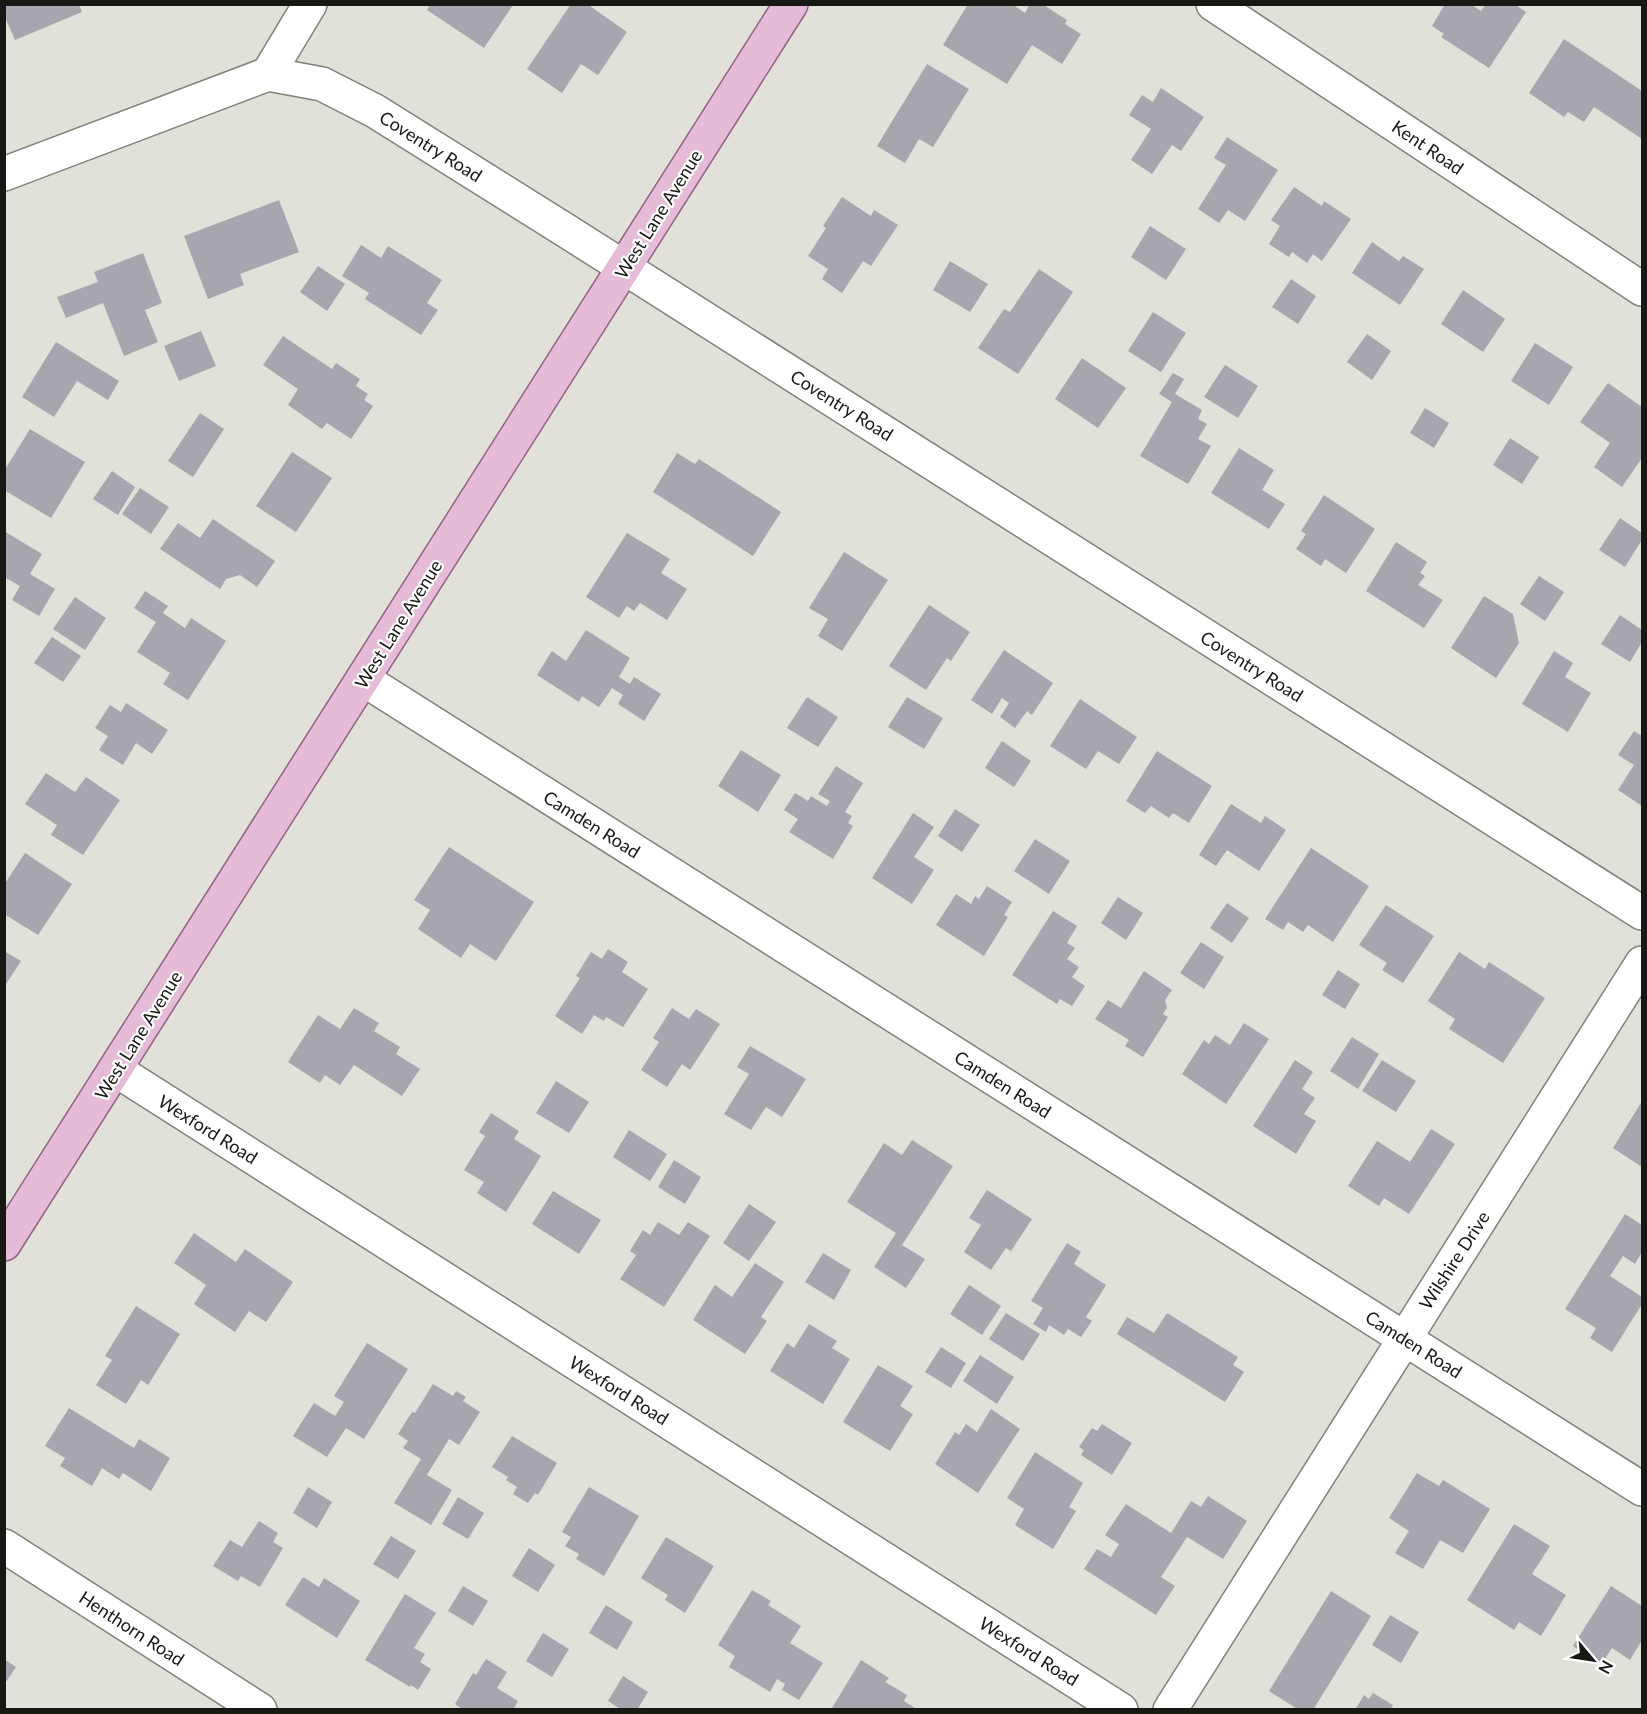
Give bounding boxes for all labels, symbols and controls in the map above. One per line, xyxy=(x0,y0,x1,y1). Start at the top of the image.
street label: Coventry Road xyxy=(376,106,486,186)
street label: Kent Road xyxy=(1388,115,1468,179)
street label: West Lane Avenue xyxy=(610,146,706,282)
street label: Coventry Road xyxy=(787,365,897,445)
street label: West Lane Avenue xyxy=(350,556,446,692)
street label: Coventry Road xyxy=(1197,626,1307,706)
street label: Camden Road xyxy=(540,786,644,862)
street label: West Lane Avenue xyxy=(90,967,186,1103)
street label: Camden Road xyxy=(951,1046,1055,1122)
street label: Wexford Road xyxy=(154,1090,262,1168)
street label: Wilshire Drive xyxy=(1414,1207,1494,1313)
street label: Camden Road xyxy=(1362,1306,1466,1382)
street label: Wexford Road xyxy=(565,1351,673,1429)
street label: Henthorn Road xyxy=(75,1586,189,1670)
street label: Wexford Road xyxy=(975,1612,1083,1690)
north arrow xyxy=(1563,1630,1623,1690)
text: N xyxy=(1595,1658,1618,1678)

